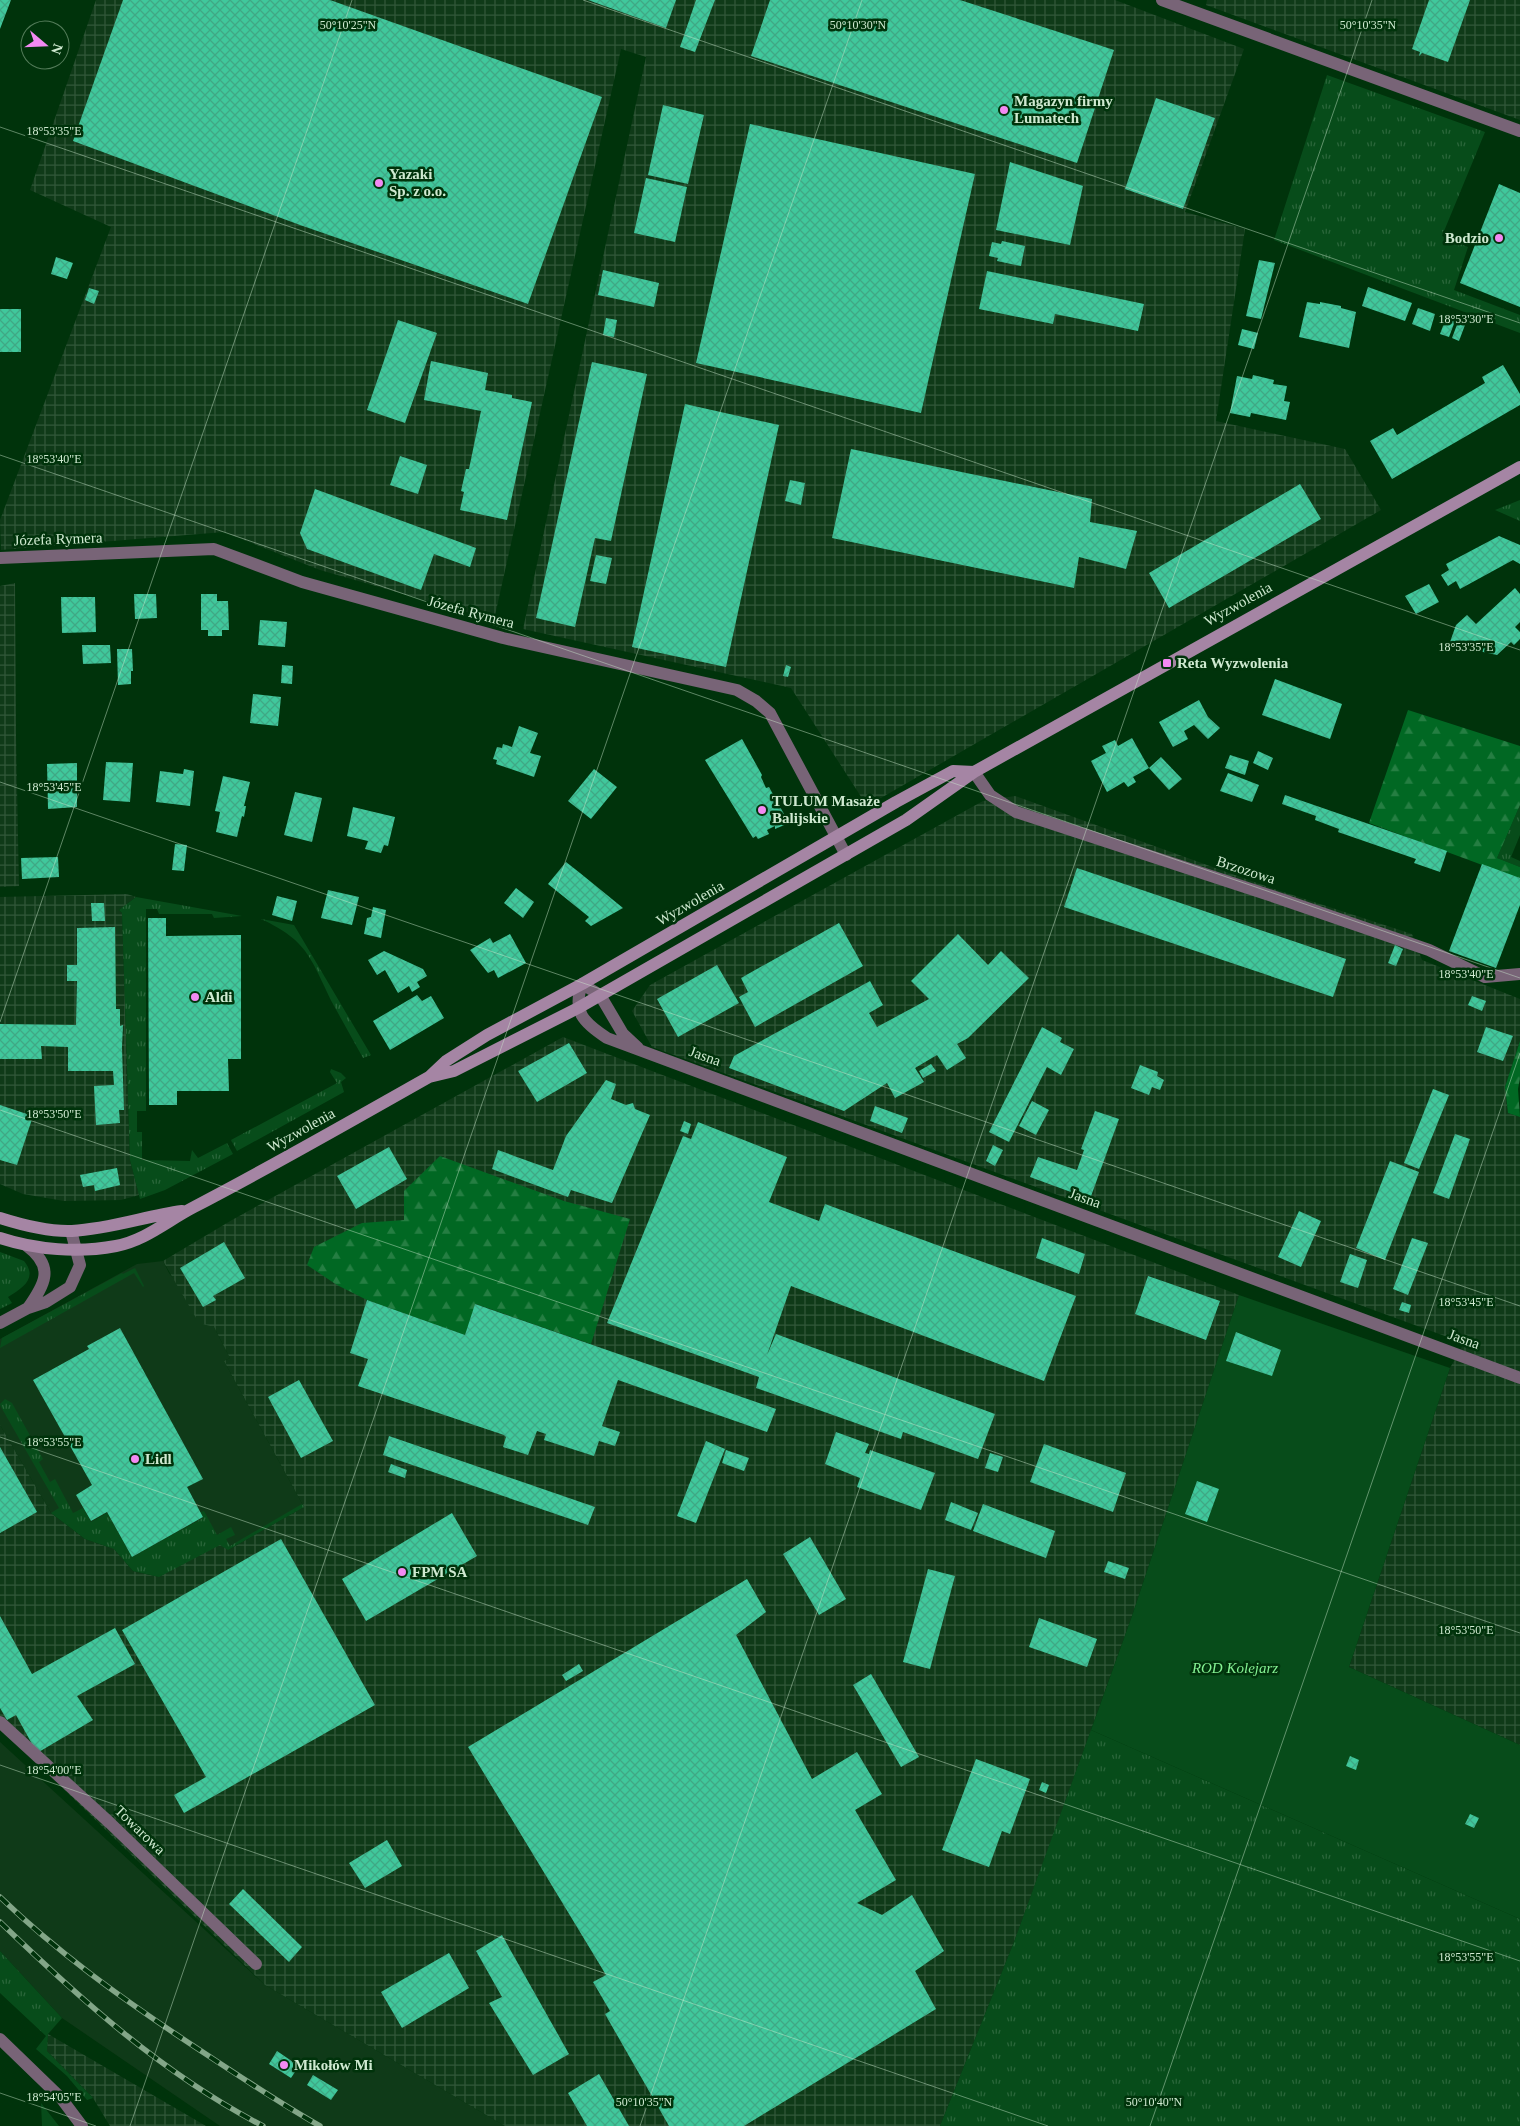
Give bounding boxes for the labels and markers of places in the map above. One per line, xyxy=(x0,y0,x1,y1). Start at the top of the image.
place label: Magazyn firmy Lumatech xyxy=(1014,93,1113,126)
marker: Magazyn firmy Lumatech xyxy=(998,104,1010,116)
place label: Yazaki Sp. z o.o. xyxy=(389,166,446,199)
marker: Yazaki Sp. z o.o. xyxy=(373,177,385,189)
place label: Bodzio xyxy=(1445,230,1489,246)
marker: Bodzio xyxy=(1493,232,1505,244)
place label: Reta Wyzwolenia xyxy=(1177,655,1289,671)
marker: Reta Wyzwolenia xyxy=(1161,657,1173,669)
place label: TULUM Masaże Balijskie xyxy=(772,793,880,826)
marker: TULUM Masaże Balijskie xyxy=(756,804,768,816)
place label: Aldi xyxy=(205,989,233,1005)
marker: Aldi xyxy=(189,991,201,1003)
place label: Lidl xyxy=(145,1451,172,1467)
marker: Lidl xyxy=(129,1453,141,1465)
place label: FPM SA xyxy=(412,1564,468,1580)
marker: FPM SA xyxy=(396,1566,408,1578)
place label: Mikołów Mi xyxy=(294,2057,373,2073)
marker: Mikołów Mi xyxy=(278,2059,290,2071)

